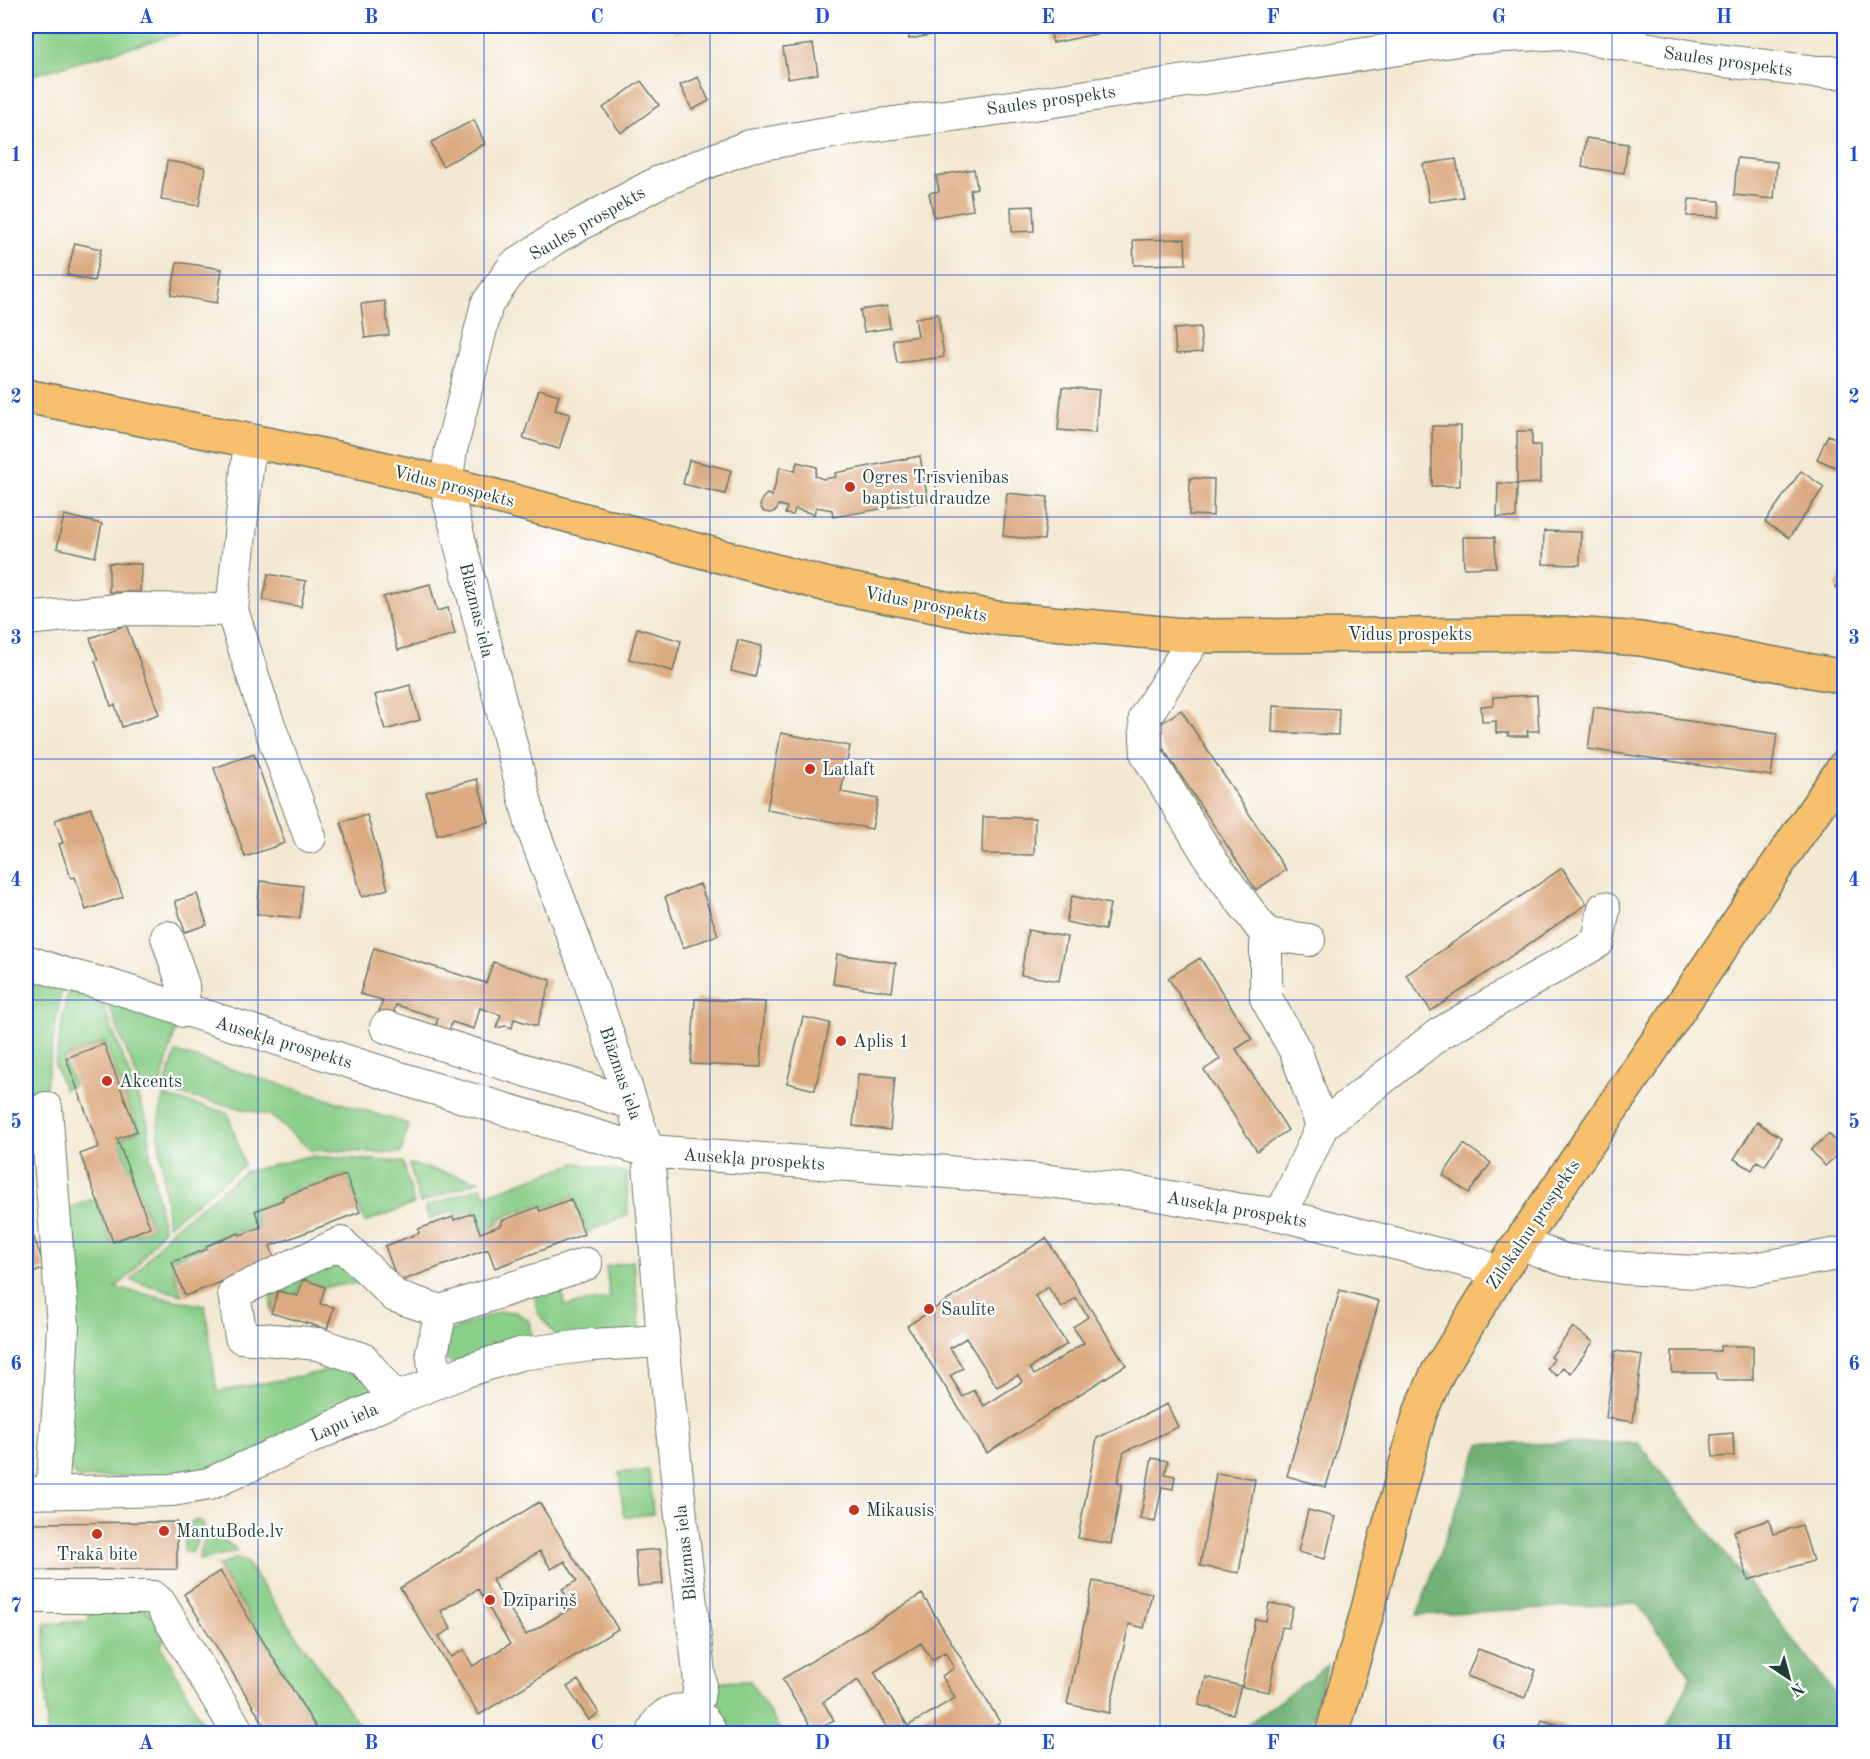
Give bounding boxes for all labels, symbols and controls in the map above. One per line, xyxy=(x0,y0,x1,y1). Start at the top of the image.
text: A xyxy=(138,8,154,28)
text: B xyxy=(364,8,378,28)
text: C xyxy=(590,8,604,28)
text: D xyxy=(814,8,830,28)
text: E xyxy=(1041,8,1055,28)
text: F xyxy=(1266,8,1280,28)
text: G xyxy=(1492,8,1506,28)
text: H xyxy=(1716,8,1732,28)
street label: Saules prospekts xyxy=(1662,44,1794,80)
street label: Saules prospekts xyxy=(985,83,1117,119)
text: 1 xyxy=(10,146,22,166)
text: 1 xyxy=(1848,146,1860,166)
street label: Saules prospekts xyxy=(527,183,649,264)
text: 2 xyxy=(10,388,22,408)
text: 2 xyxy=(1848,388,1860,408)
street label: Vidus prospekts xyxy=(391,463,516,511)
place label: Ogres Trīsvienības baptistu draudze xyxy=(862,469,1009,508)
marker: Ogres Trīsvienības baptistu draudze xyxy=(843,480,857,494)
street label: Blāzmas iela xyxy=(456,561,497,660)
street label: Vidus prospekts xyxy=(863,584,989,626)
street label: Vidus prospekts xyxy=(1348,626,1472,644)
text: 3 xyxy=(10,629,22,649)
text: 3 xyxy=(1848,629,1860,649)
place label: Latlaft xyxy=(822,761,875,779)
marker: Latlaft xyxy=(803,762,817,776)
text: 4 xyxy=(10,871,22,891)
text: 4 xyxy=(1848,871,1860,891)
street label: Ausekļa prospekts xyxy=(213,1014,354,1073)
street label: Blāzmas iela xyxy=(596,1025,644,1122)
place label: Aplis 1 xyxy=(853,1033,909,1051)
marker: Aplis 1 xyxy=(834,1034,848,1048)
place label: Akcents xyxy=(119,1073,182,1091)
marker: Akcents xyxy=(100,1074,114,1088)
text: 5 xyxy=(10,1112,22,1133)
text: 5 xyxy=(1848,1112,1860,1133)
street label: Ausekļa prospekts xyxy=(682,1146,826,1175)
street label: Zilokalnu prospekts xyxy=(1484,1156,1584,1293)
street label: Ausekļa prospekts xyxy=(1165,1189,1309,1232)
place label: Saulīte xyxy=(941,1301,995,1319)
marker: Saulīte xyxy=(922,1302,936,1316)
text: 6 xyxy=(10,1355,22,1375)
text: 6 xyxy=(1848,1355,1860,1375)
street label: Lapu iela xyxy=(308,1400,381,1446)
place label: Mikausis xyxy=(866,1502,934,1520)
marker: Mikausis xyxy=(847,1503,861,1517)
street label: Blāzmas iela xyxy=(672,1504,700,1602)
place label: MantuBode.lv xyxy=(176,1523,285,1541)
marker: MantuBode.lv xyxy=(157,1524,171,1538)
marker: Trakā bite xyxy=(90,1527,104,1541)
place label: Trakā bite xyxy=(56,1546,138,1564)
place label: Dzīpariņš xyxy=(502,1592,577,1611)
marker: Dzīpariņš xyxy=(483,1593,497,1607)
text: 7 xyxy=(10,1597,22,1617)
text: 7 xyxy=(1848,1597,1860,1617)
north arrow xyxy=(1759,1648,1819,1708)
text: N xyxy=(1786,1678,1806,1699)
text: A xyxy=(138,1734,154,1754)
text: B xyxy=(364,1734,378,1754)
text: C xyxy=(590,1734,604,1754)
text: D xyxy=(814,1734,830,1754)
text: E xyxy=(1041,1734,1055,1754)
text: F xyxy=(1266,1734,1280,1754)
text: G xyxy=(1492,1734,1506,1754)
text: H xyxy=(1716,1734,1732,1754)

